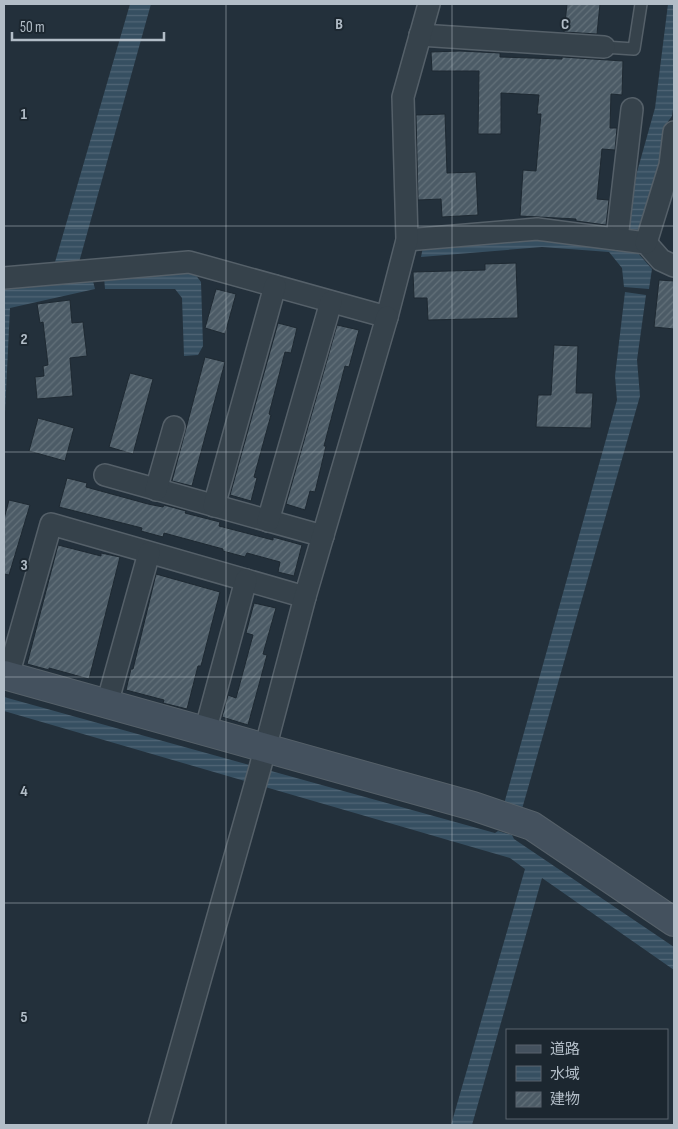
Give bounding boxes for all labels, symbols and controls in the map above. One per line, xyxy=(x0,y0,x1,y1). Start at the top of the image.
scale bar xyxy=(12,10,165,42)
text: B xyxy=(335,15,343,34)
text: C xyxy=(561,15,569,34)
text: 50 m xyxy=(20,18,45,37)
text: 1 xyxy=(21,105,28,124)
text: 2 xyxy=(20,330,28,349)
text: 3 xyxy=(20,556,28,575)
text: 4 xyxy=(20,782,28,801)
text: 5 xyxy=(20,1008,28,1027)
legend xyxy=(506,1029,668,1119)
text: 道路 xyxy=(550,1040,580,1059)
text: 水域 xyxy=(550,1065,580,1084)
text: 建物 xyxy=(550,1090,580,1109)

